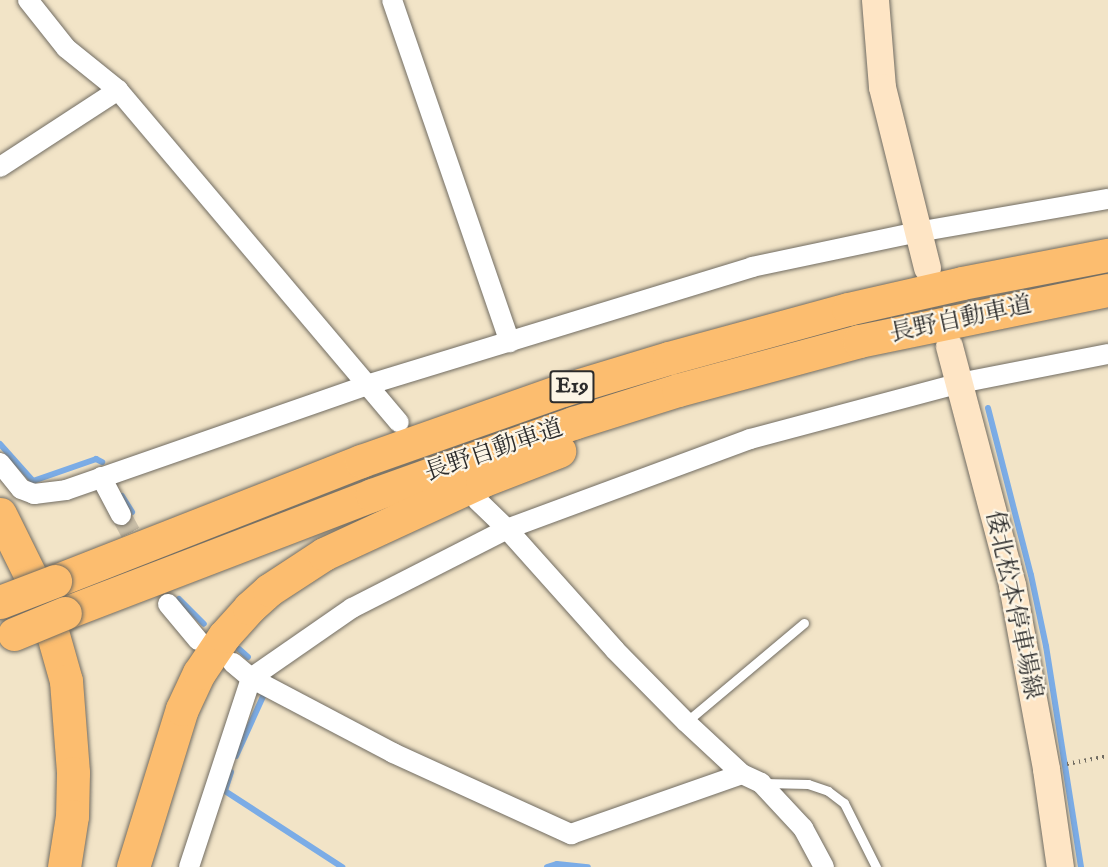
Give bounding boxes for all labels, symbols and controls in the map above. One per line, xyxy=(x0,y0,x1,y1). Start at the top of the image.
street label: 長野自動車道 xyxy=(888,291,1034,349)
road number: E19 xyxy=(548,368,596,406)
street label: 長野自動車道 xyxy=(421,414,567,488)
street label: 倭北松本停車場線 xyxy=(979,508,1047,702)

